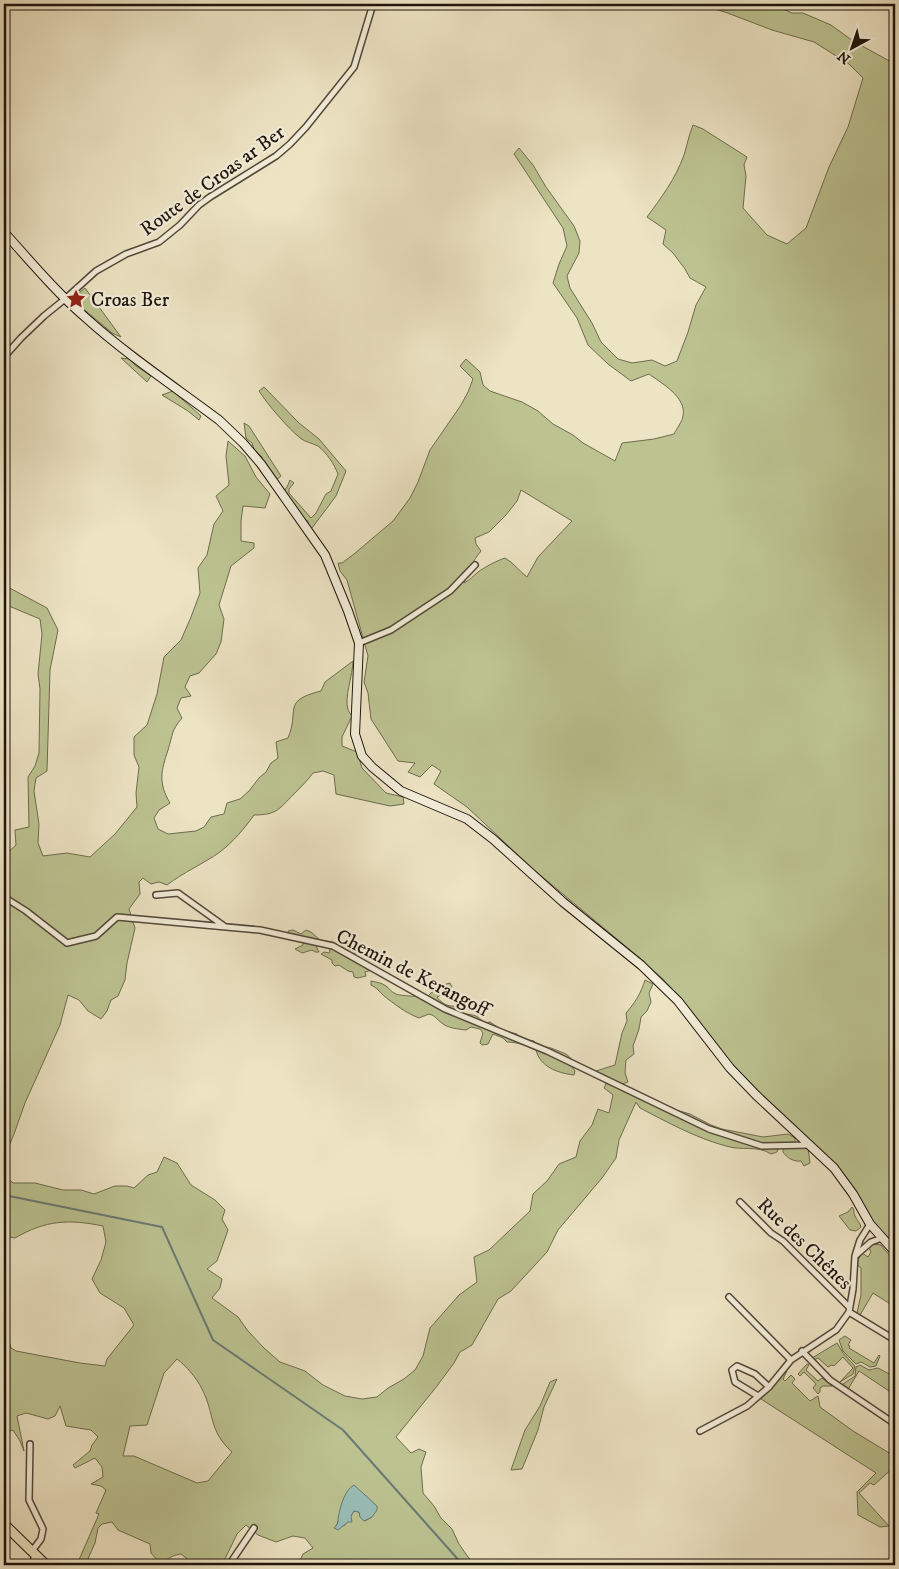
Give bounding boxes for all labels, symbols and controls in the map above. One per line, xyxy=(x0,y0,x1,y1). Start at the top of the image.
north arrow xyxy=(826,22,876,72)
text: N xyxy=(834,46,854,68)
street label: Route de Croas ar Ber xyxy=(136,120,290,242)
place icon: Croas Ber xyxy=(65,288,87,310)
place label: Croas Ber xyxy=(91,288,170,313)
street label: Chemin de Kerangoff xyxy=(332,924,497,1024)
street label: Rue des Chênes xyxy=(751,1193,857,1296)

